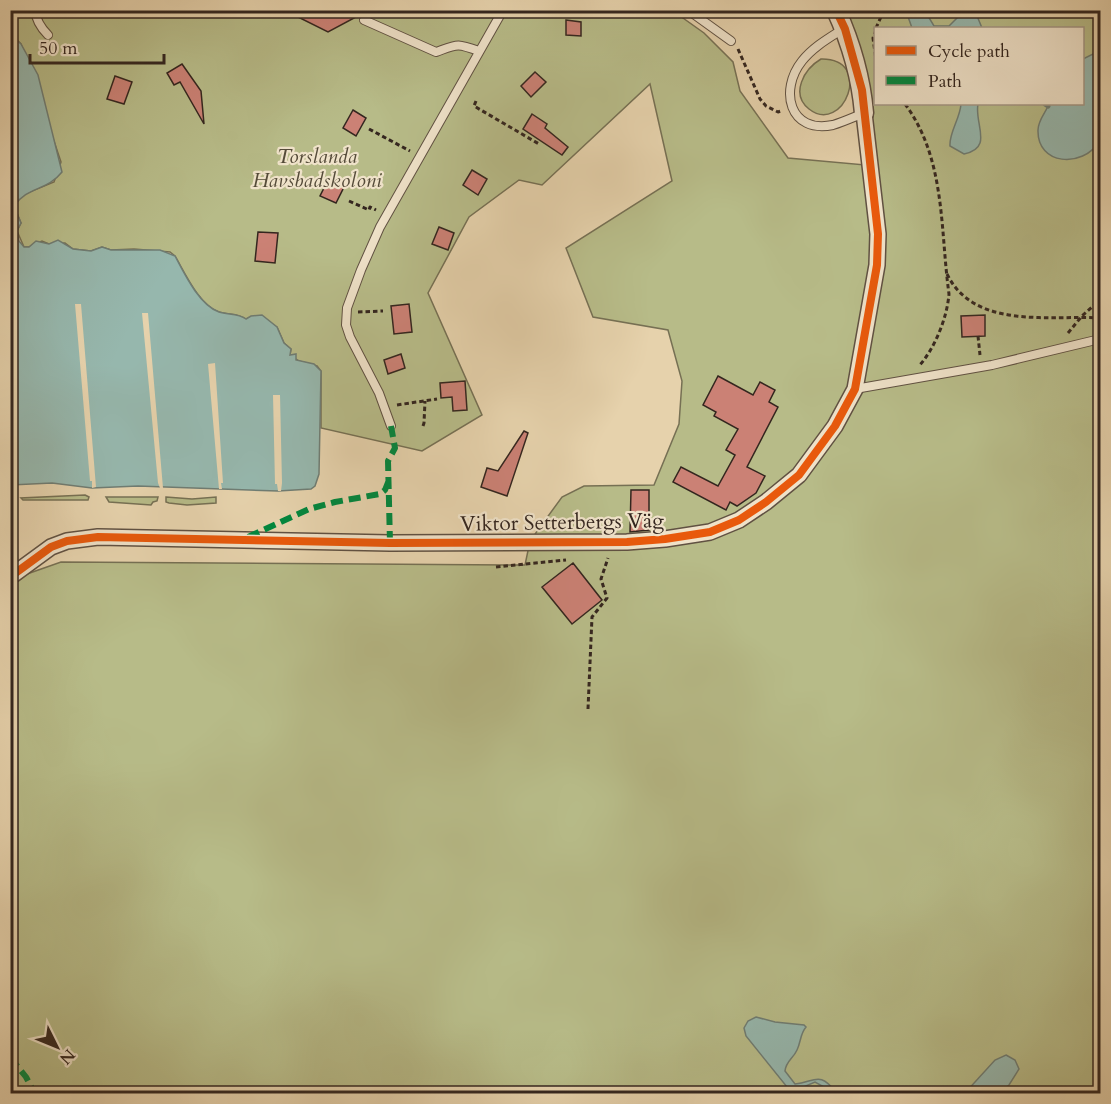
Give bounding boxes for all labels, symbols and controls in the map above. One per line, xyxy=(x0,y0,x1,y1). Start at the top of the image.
scale bar xyxy=(30,27,164,65)
legend xyxy=(874,27,1084,105)
text: 50 m xyxy=(39,36,78,61)
text: Cycle path xyxy=(928,39,1010,64)
text: Path xyxy=(928,69,962,94)
park label: Torslanda Havsbadskoloni xyxy=(252,142,382,195)
street label: Viktor Setterbergs Väg xyxy=(460,506,664,539)
north arrow xyxy=(27,1017,87,1077)
text: N xyxy=(54,1044,80,1069)

